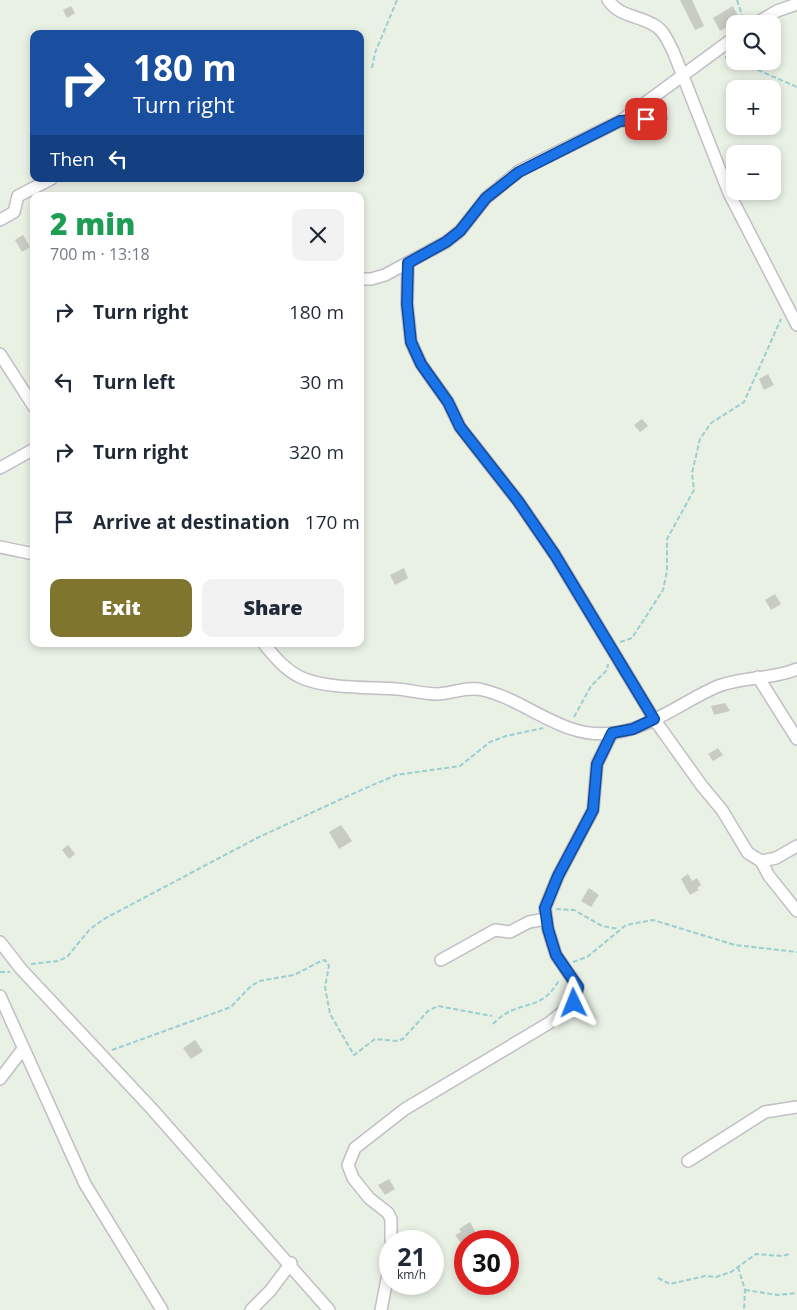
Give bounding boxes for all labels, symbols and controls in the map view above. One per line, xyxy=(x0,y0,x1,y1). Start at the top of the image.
map controls xyxy=(726,15,781,200)
button: search xyxy=(726,15,781,70)
text: 180 m xyxy=(133,44,237,91)
icon: right xyxy=(50,50,115,115)
button: + xyxy=(726,80,781,135)
text: Turn right xyxy=(133,89,235,119)
pin xyxy=(625,98,667,140)
icon: arrive xyxy=(632,105,660,133)
icon: left xyxy=(104,145,132,173)
button: − xyxy=(726,145,781,200)
text: Then xyxy=(50,146,94,172)
text: 2 min xyxy=(50,203,135,244)
button: close xyxy=(292,209,344,261)
text: 700 m · 13:18 xyxy=(50,243,150,265)
icon: right xyxy=(50,298,78,326)
text: Turn right xyxy=(93,299,188,325)
text: 180 m xyxy=(289,299,344,325)
icon: left xyxy=(50,368,78,396)
text: Turn left xyxy=(93,369,175,395)
text: 30 m xyxy=(300,369,344,395)
icon: right xyxy=(50,438,78,466)
text: Turn right xyxy=(93,439,188,465)
text: 320 m xyxy=(289,439,344,465)
icon: arrive xyxy=(50,508,78,536)
text: Arrive at destination xyxy=(93,509,290,535)
text: 170 m xyxy=(305,509,360,535)
button: Exit xyxy=(50,579,192,637)
button: Share xyxy=(202,579,344,637)
position arrow xyxy=(547,976,599,1028)
speed limit sign: 30 xyxy=(454,1230,519,1295)
text: 21 xyxy=(397,1239,426,1273)
text: km/h xyxy=(397,1266,426,1283)

